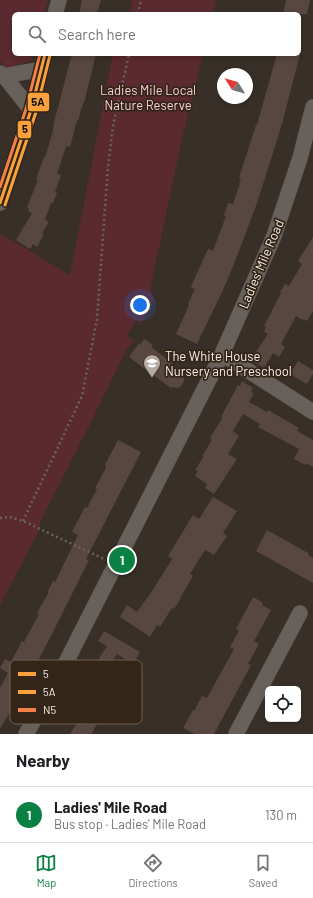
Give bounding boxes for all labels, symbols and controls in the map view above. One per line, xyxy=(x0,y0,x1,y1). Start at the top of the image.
search box xyxy=(12,12,301,56)
icon: search xyxy=(26,23,48,45)
text: Search here xyxy=(58,25,136,43)
north arrow xyxy=(217,68,253,104)
park label: Ladies Mile Local Nature Reserve xyxy=(100,82,196,113)
line badge: 5A xyxy=(27,92,50,112)
text: 5A xyxy=(31,95,45,108)
line badge: 5 xyxy=(17,120,32,139)
text: 5 xyxy=(22,122,28,135)
street label: Ladies' Mile Road xyxy=(235,217,287,311)
your location xyxy=(130,295,150,315)
place label: The White House Nursery and Preschool xyxy=(165,348,292,379)
school or university icon: The White House Nursery and Preschool xyxy=(142,353,162,378)
pin: 1 xyxy=(109,545,135,575)
legend xyxy=(10,660,142,724)
text: 5 xyxy=(43,667,49,680)
text: 5A xyxy=(43,685,56,698)
map controls xyxy=(265,686,301,722)
button: locate xyxy=(265,686,301,722)
text: N5 xyxy=(43,703,56,716)
text: Nearby xyxy=(16,750,70,770)
text: Ladies' Mile Road xyxy=(54,798,167,816)
text: 1 xyxy=(27,807,31,823)
text: 130 m xyxy=(265,807,297,823)
text: Bus stop · Ladies' Mile Road xyxy=(54,816,206,832)
tab: Map xyxy=(35,852,57,889)
tab: Directions xyxy=(128,852,178,889)
tab: Saved xyxy=(249,852,278,889)

